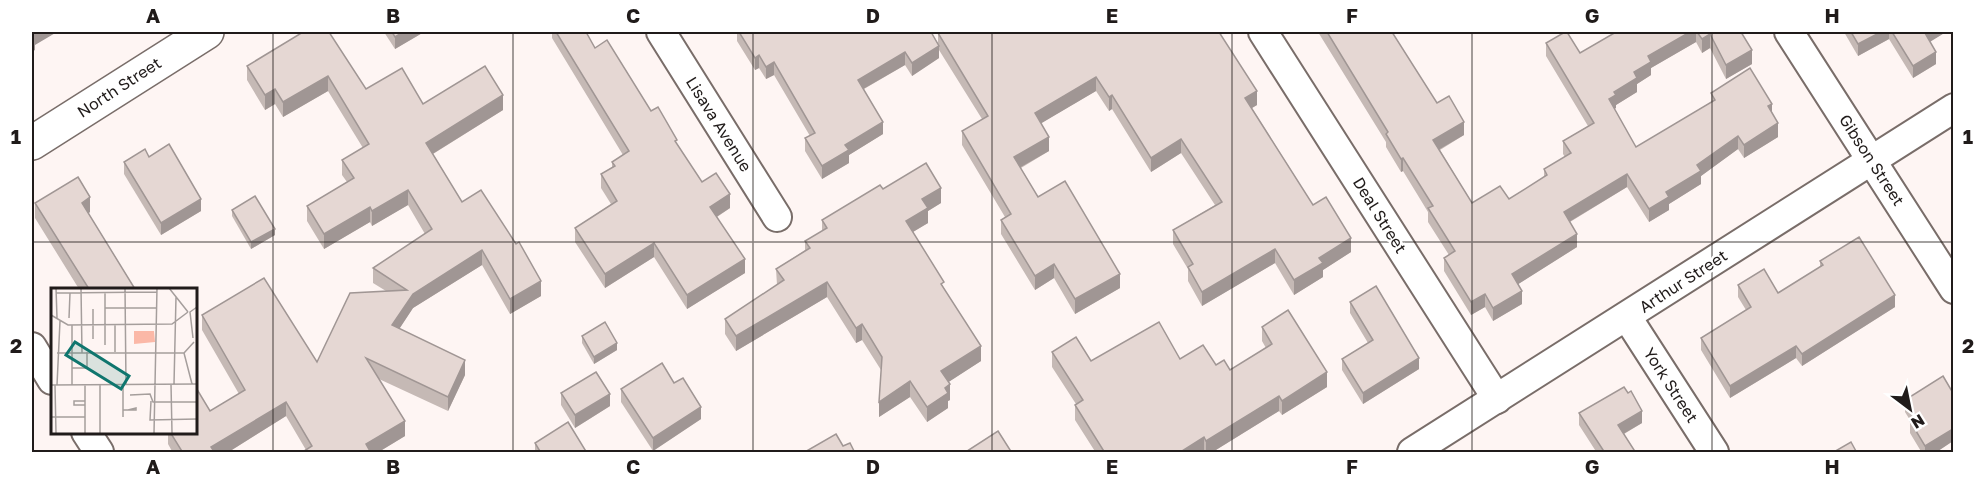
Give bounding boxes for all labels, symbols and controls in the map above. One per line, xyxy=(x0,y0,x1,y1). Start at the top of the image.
text: A xyxy=(146,3,160,27)
text: B xyxy=(386,3,400,27)
text: C xyxy=(626,3,640,27)
text: D xyxy=(866,3,880,27)
text: E xyxy=(1106,3,1118,27)
text: F xyxy=(1346,3,1358,27)
text: G xyxy=(1585,3,1599,27)
text: H xyxy=(1824,3,1840,27)
street label: North Street xyxy=(73,52,165,122)
street label: Lisava Avenue xyxy=(682,73,756,175)
street label: Gibson Street xyxy=(1835,111,1909,209)
text: 1 xyxy=(11,124,21,148)
text: 1 xyxy=(1963,124,1973,148)
street label: Deal Street xyxy=(1349,173,1411,257)
street label: Arthur Street xyxy=(1635,245,1731,317)
inset map xyxy=(51,288,196,433)
text: 2 xyxy=(10,333,22,357)
text: 2 xyxy=(1962,333,1974,357)
street label: York Street xyxy=(1639,344,1703,426)
north arrow xyxy=(1880,379,1940,439)
text: N xyxy=(1907,410,1928,433)
text: A xyxy=(146,454,160,478)
text: B xyxy=(386,454,400,478)
text: C xyxy=(626,454,640,478)
text: D xyxy=(866,454,880,478)
text: E xyxy=(1106,454,1118,478)
text: F xyxy=(1346,454,1358,478)
text: G xyxy=(1585,454,1599,478)
text: H xyxy=(1824,454,1840,478)

